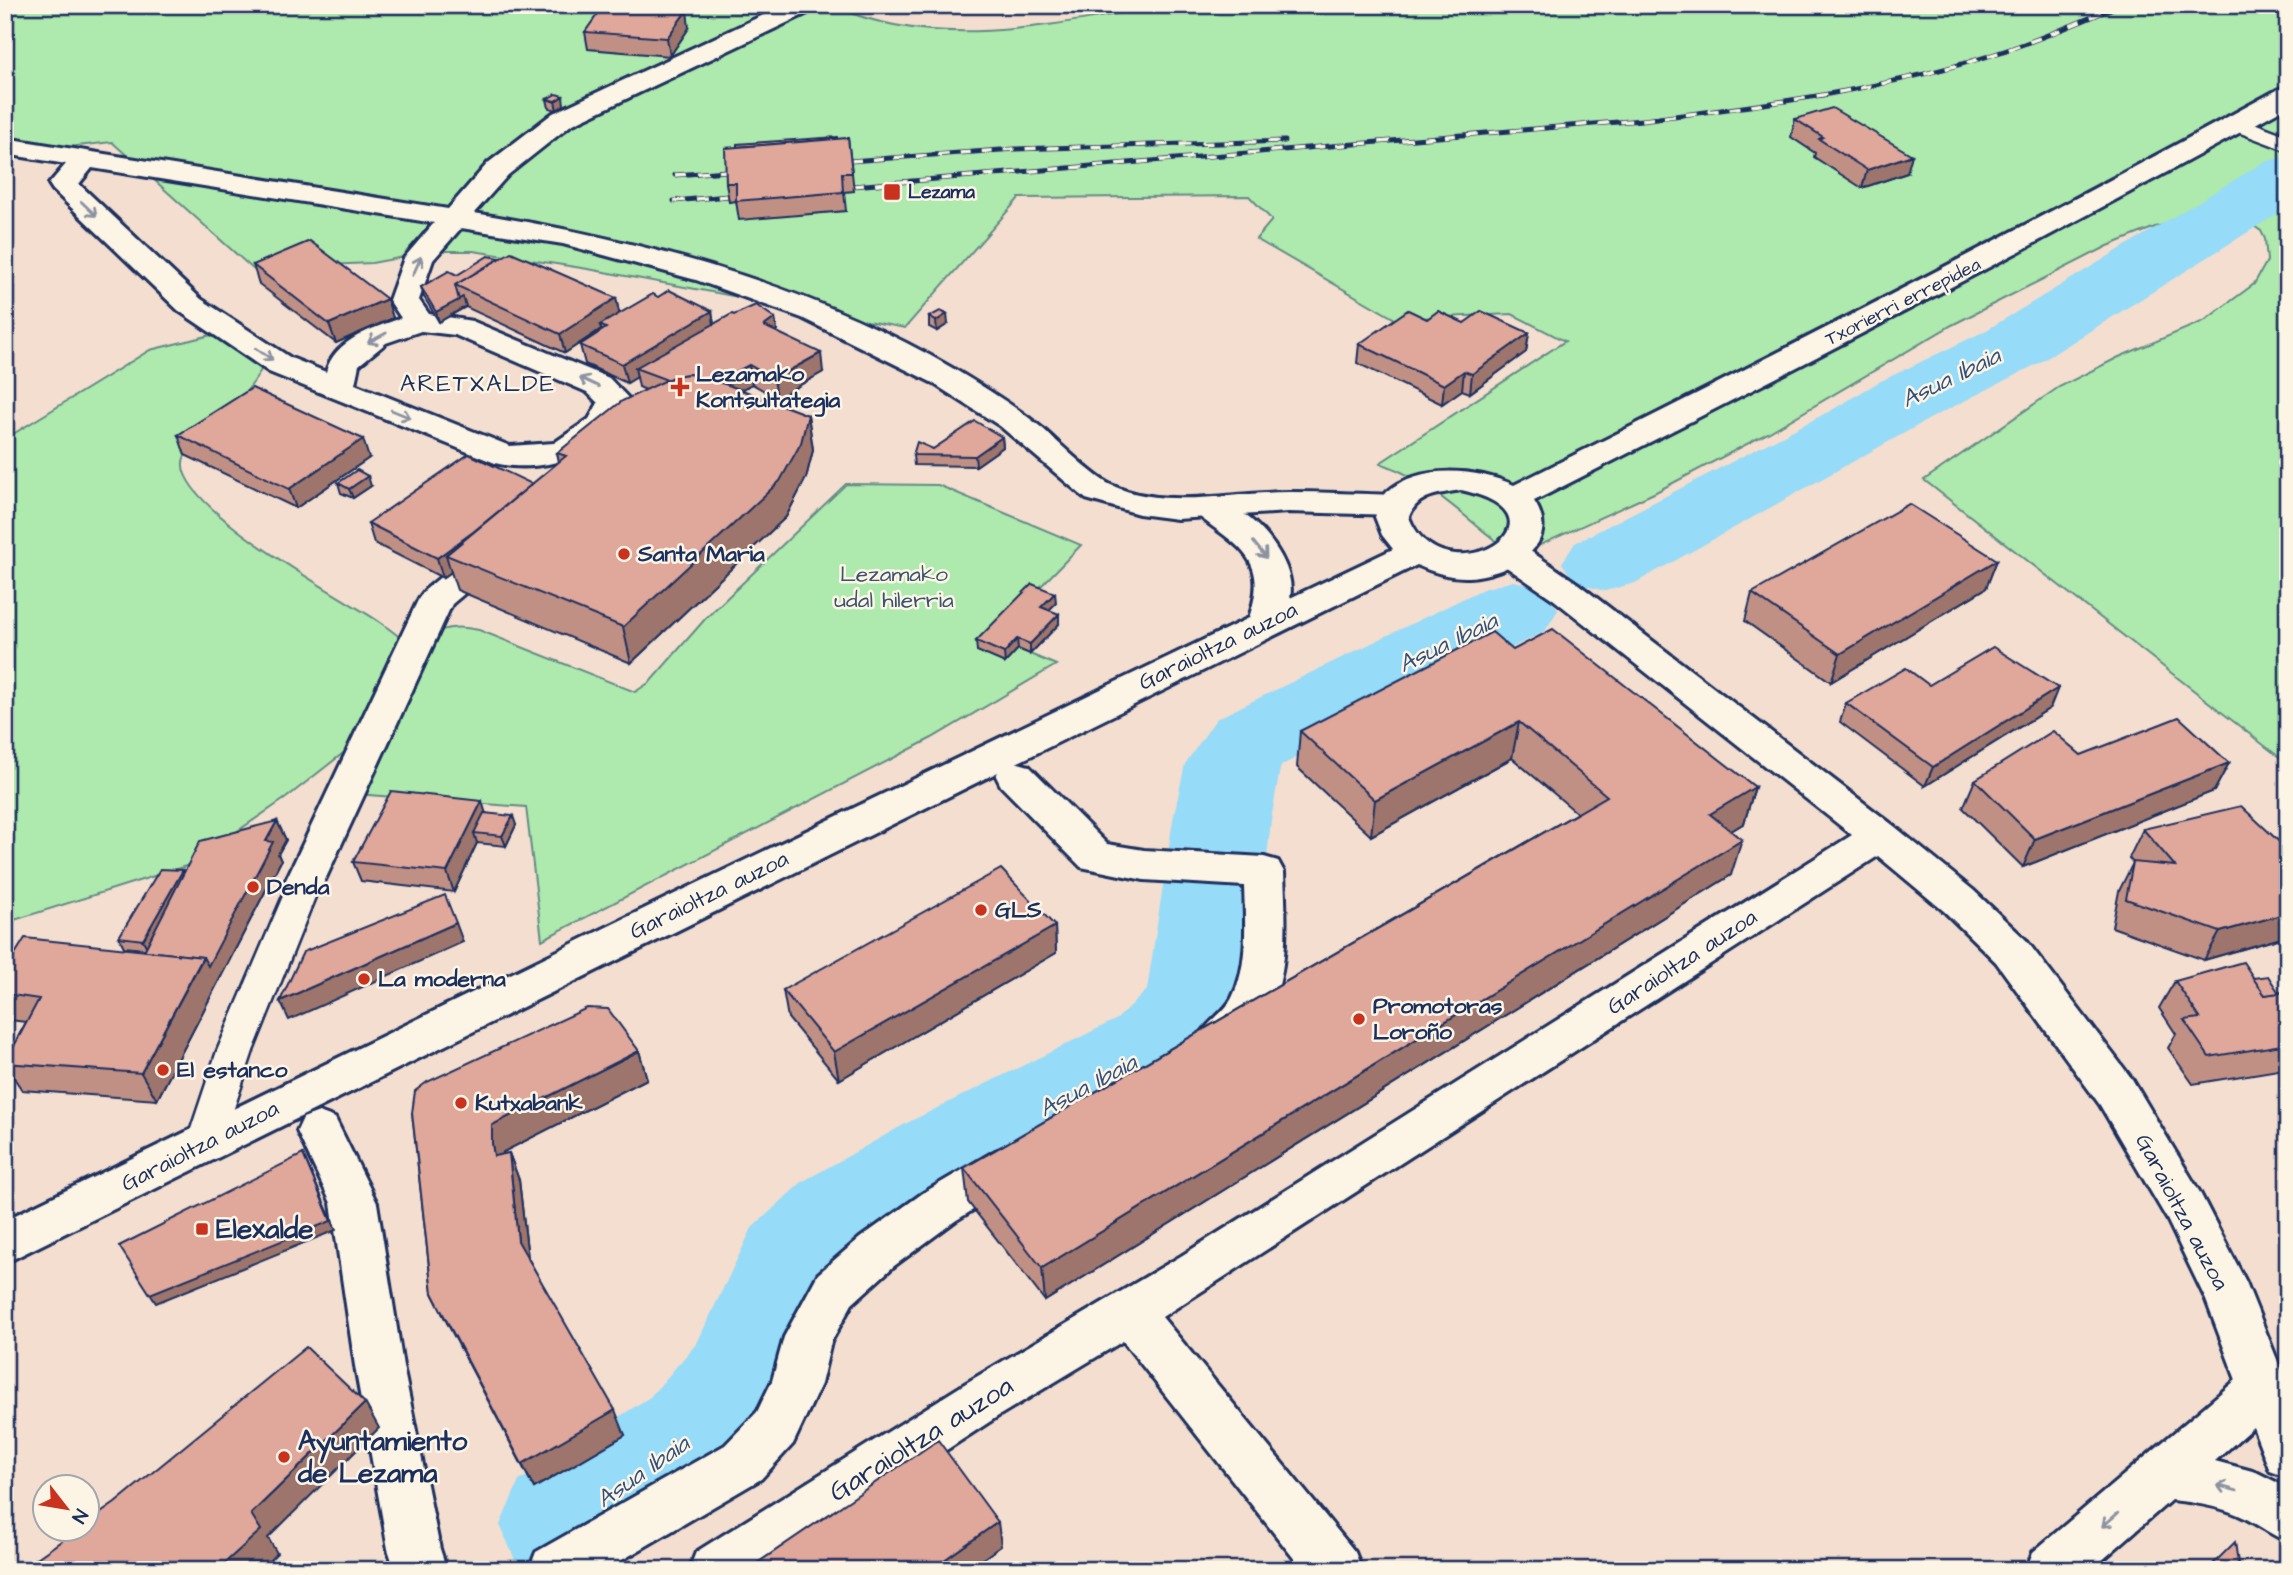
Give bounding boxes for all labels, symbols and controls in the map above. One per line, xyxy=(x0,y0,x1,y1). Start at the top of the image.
place label: Lezama xyxy=(908,179,975,206)
marker: Lezama xyxy=(882,182,902,202)
one-way arrow xyxy=(80,200,97,217)
street label: Txorierri errepidea xyxy=(1821,251,1986,353)
one-way arrow xyxy=(411,256,424,277)
one-way arrow xyxy=(367,332,387,346)
water label: Asua Ibaia xyxy=(1896,339,2008,417)
one-way arrow xyxy=(253,347,273,361)
place label: Lezamako Kontsultategia xyxy=(696,358,841,417)
district label: ARETXALDE xyxy=(400,367,556,401)
one-way arrow xyxy=(579,374,600,388)
marker: Lezamako Kontsultategia xyxy=(670,377,690,397)
one-way arrow xyxy=(390,408,412,421)
place label: Santa Maria xyxy=(637,538,765,570)
one-way arrow xyxy=(1253,541,1268,559)
marker: Santa Maria xyxy=(616,546,632,562)
park label: Lezamako udal hilerria xyxy=(834,558,954,616)
street label: Garaioltza auzoa xyxy=(1133,594,1303,698)
water label: Asua Ibaia xyxy=(1393,604,1505,682)
street label: Garaioltza auzoa xyxy=(624,843,794,947)
place label: Denda xyxy=(267,871,330,903)
marker: Denda xyxy=(245,879,261,895)
place label: GLS xyxy=(995,894,1042,926)
street label: Garaioltza auzoa xyxy=(1601,901,1764,1023)
marker: GLS xyxy=(973,902,989,918)
place label: La moderna xyxy=(378,963,506,995)
marker: La moderna xyxy=(356,971,372,987)
place label: Promotoras Loroño xyxy=(1373,990,1503,1048)
marker: Promotoras Loroño xyxy=(1351,1011,1367,1027)
water label: Asua Ibaia xyxy=(1033,1045,1145,1126)
place label: El estanco xyxy=(177,1054,287,1086)
marker: El estanco xyxy=(155,1062,171,1078)
place label: Kutxabank xyxy=(475,1087,584,1119)
street label: Garaioltza auzoa xyxy=(116,1092,285,1200)
marker: Kutxabank xyxy=(453,1095,469,1111)
street label: Garaioltza auzoa xyxy=(2127,1128,2237,1296)
place label: Elexalde xyxy=(216,1210,313,1249)
marker: Elexalde xyxy=(194,1221,210,1237)
street label: Garaioltza auzoa xyxy=(821,1367,1021,1511)
place label: Ayuntamiento de Lezama xyxy=(297,1422,468,1493)
water label: Asua Ibaia xyxy=(590,1426,698,1516)
marker: Ayuntamiento de Lezama xyxy=(276,1449,292,1465)
north arrow xyxy=(32,1474,102,1544)
one-way arrow xyxy=(2216,1481,2238,1494)
text: N xyxy=(65,1504,94,1528)
one-way arrow xyxy=(2101,1512,2119,1528)

